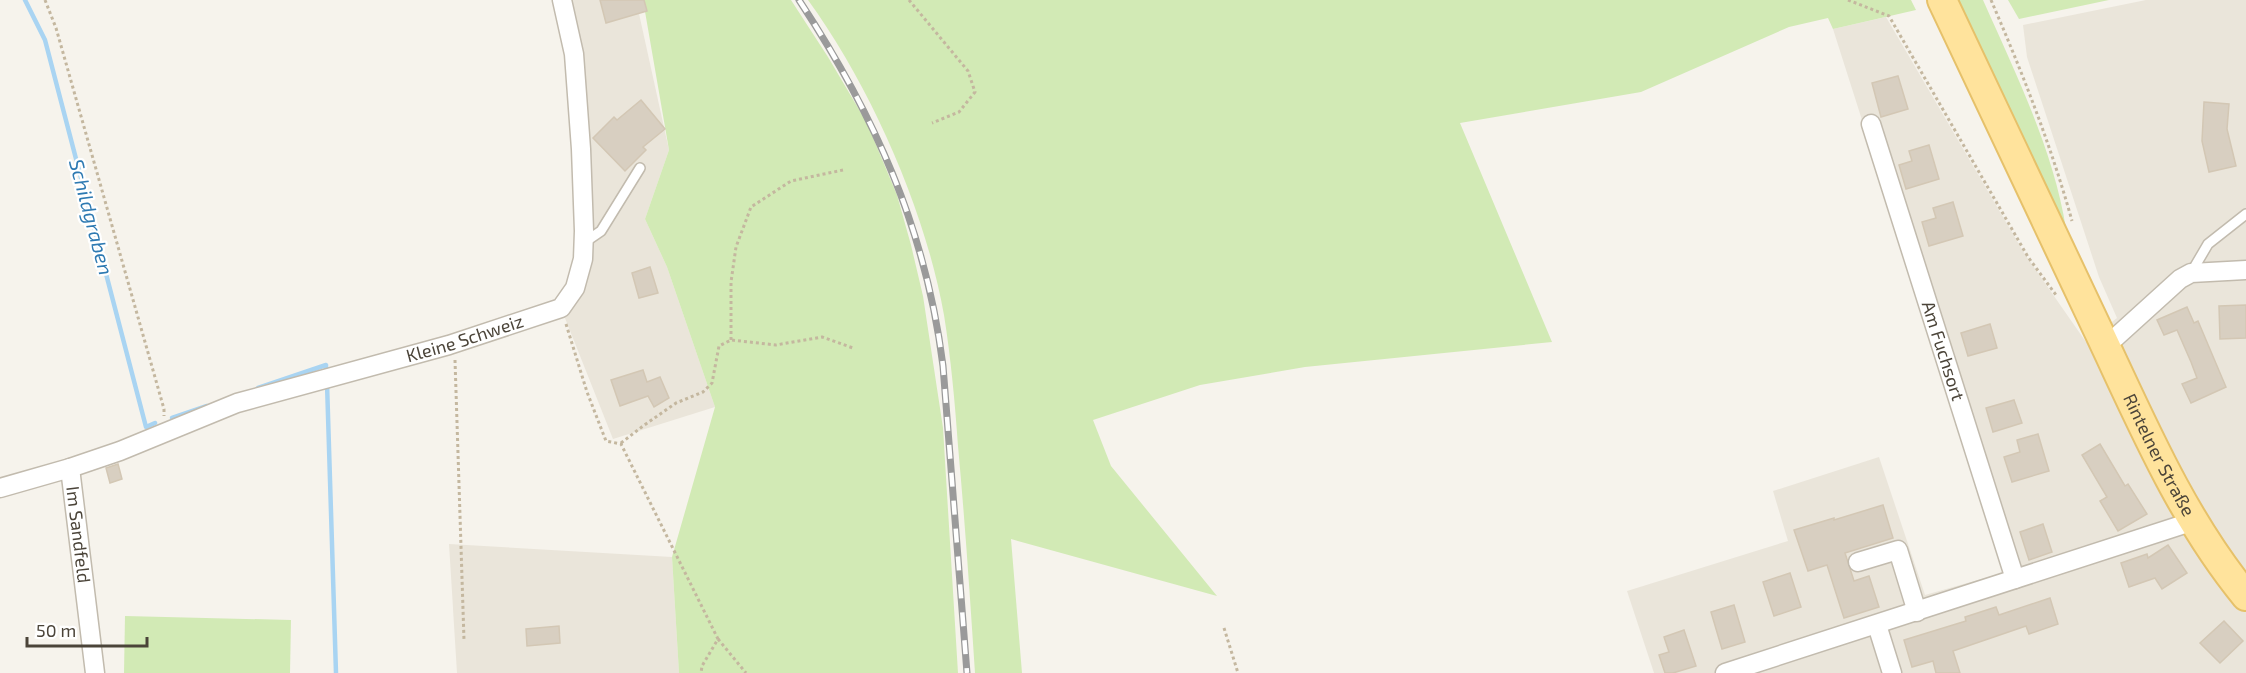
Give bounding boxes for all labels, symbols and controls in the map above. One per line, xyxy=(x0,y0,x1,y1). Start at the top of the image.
water label: Schildgraben xyxy=(65,156,119,277)
street label: Am Fuchsort xyxy=(1918,298,1970,403)
street label: Kleine Schweiz xyxy=(403,309,526,366)
street label: Rintelner Straße xyxy=(2119,390,2200,520)
street label: Im Sandfeld xyxy=(62,485,96,584)
scale bar xyxy=(27,610,147,648)
text: 50 m xyxy=(36,619,76,641)

